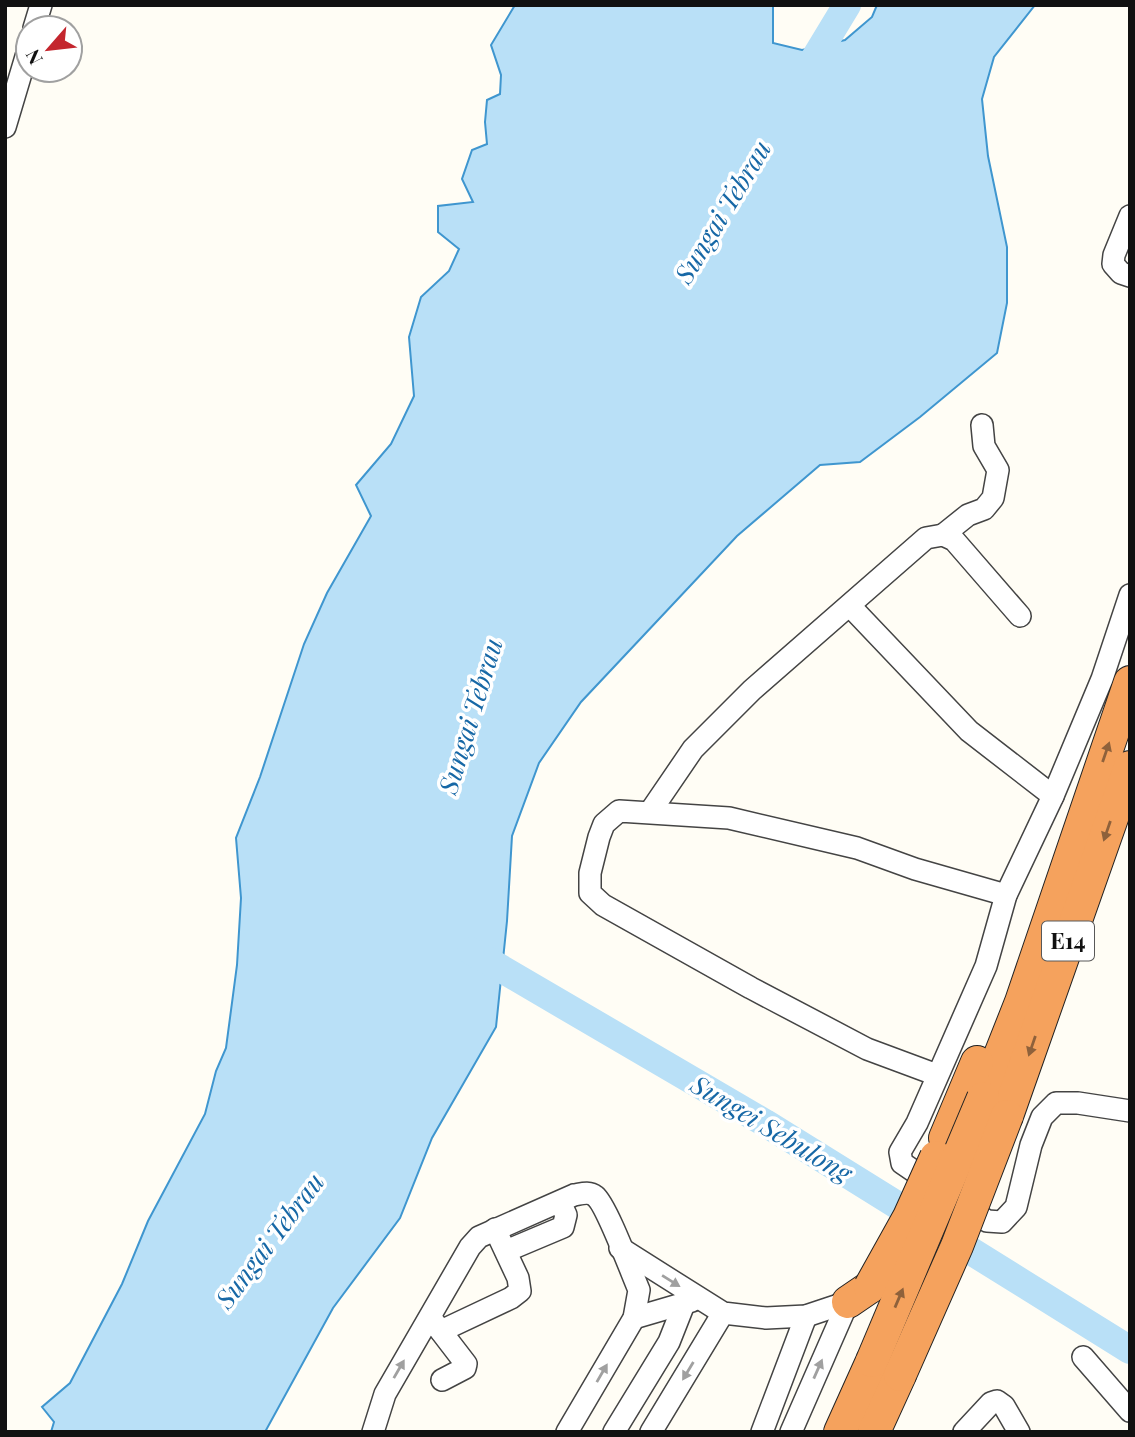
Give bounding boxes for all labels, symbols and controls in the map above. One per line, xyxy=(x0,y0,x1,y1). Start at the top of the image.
north arrow xyxy=(14,14,84,84)
text: N xyxy=(18,45,48,70)
water label: Sungai Tebrau xyxy=(665,133,778,290)
water label: Sungai Tebrau xyxy=(429,633,510,799)
one-way arrow xyxy=(1101,741,1112,762)
one-way arrow xyxy=(1101,821,1112,842)
road number: E14 xyxy=(1042,922,1094,960)
one-way arrow xyxy=(1026,1035,1037,1056)
water label: Sungei Sebulong xyxy=(684,1065,861,1191)
water label: Sungai Tebrau xyxy=(206,1165,331,1316)
one-way arrow xyxy=(662,1274,681,1287)
one-way arrow xyxy=(894,1288,905,1309)
one-way arrow xyxy=(393,1359,405,1379)
one-way arrow xyxy=(813,1359,824,1380)
one-way arrow xyxy=(681,1362,694,1381)
one-way arrow xyxy=(596,1363,608,1382)

